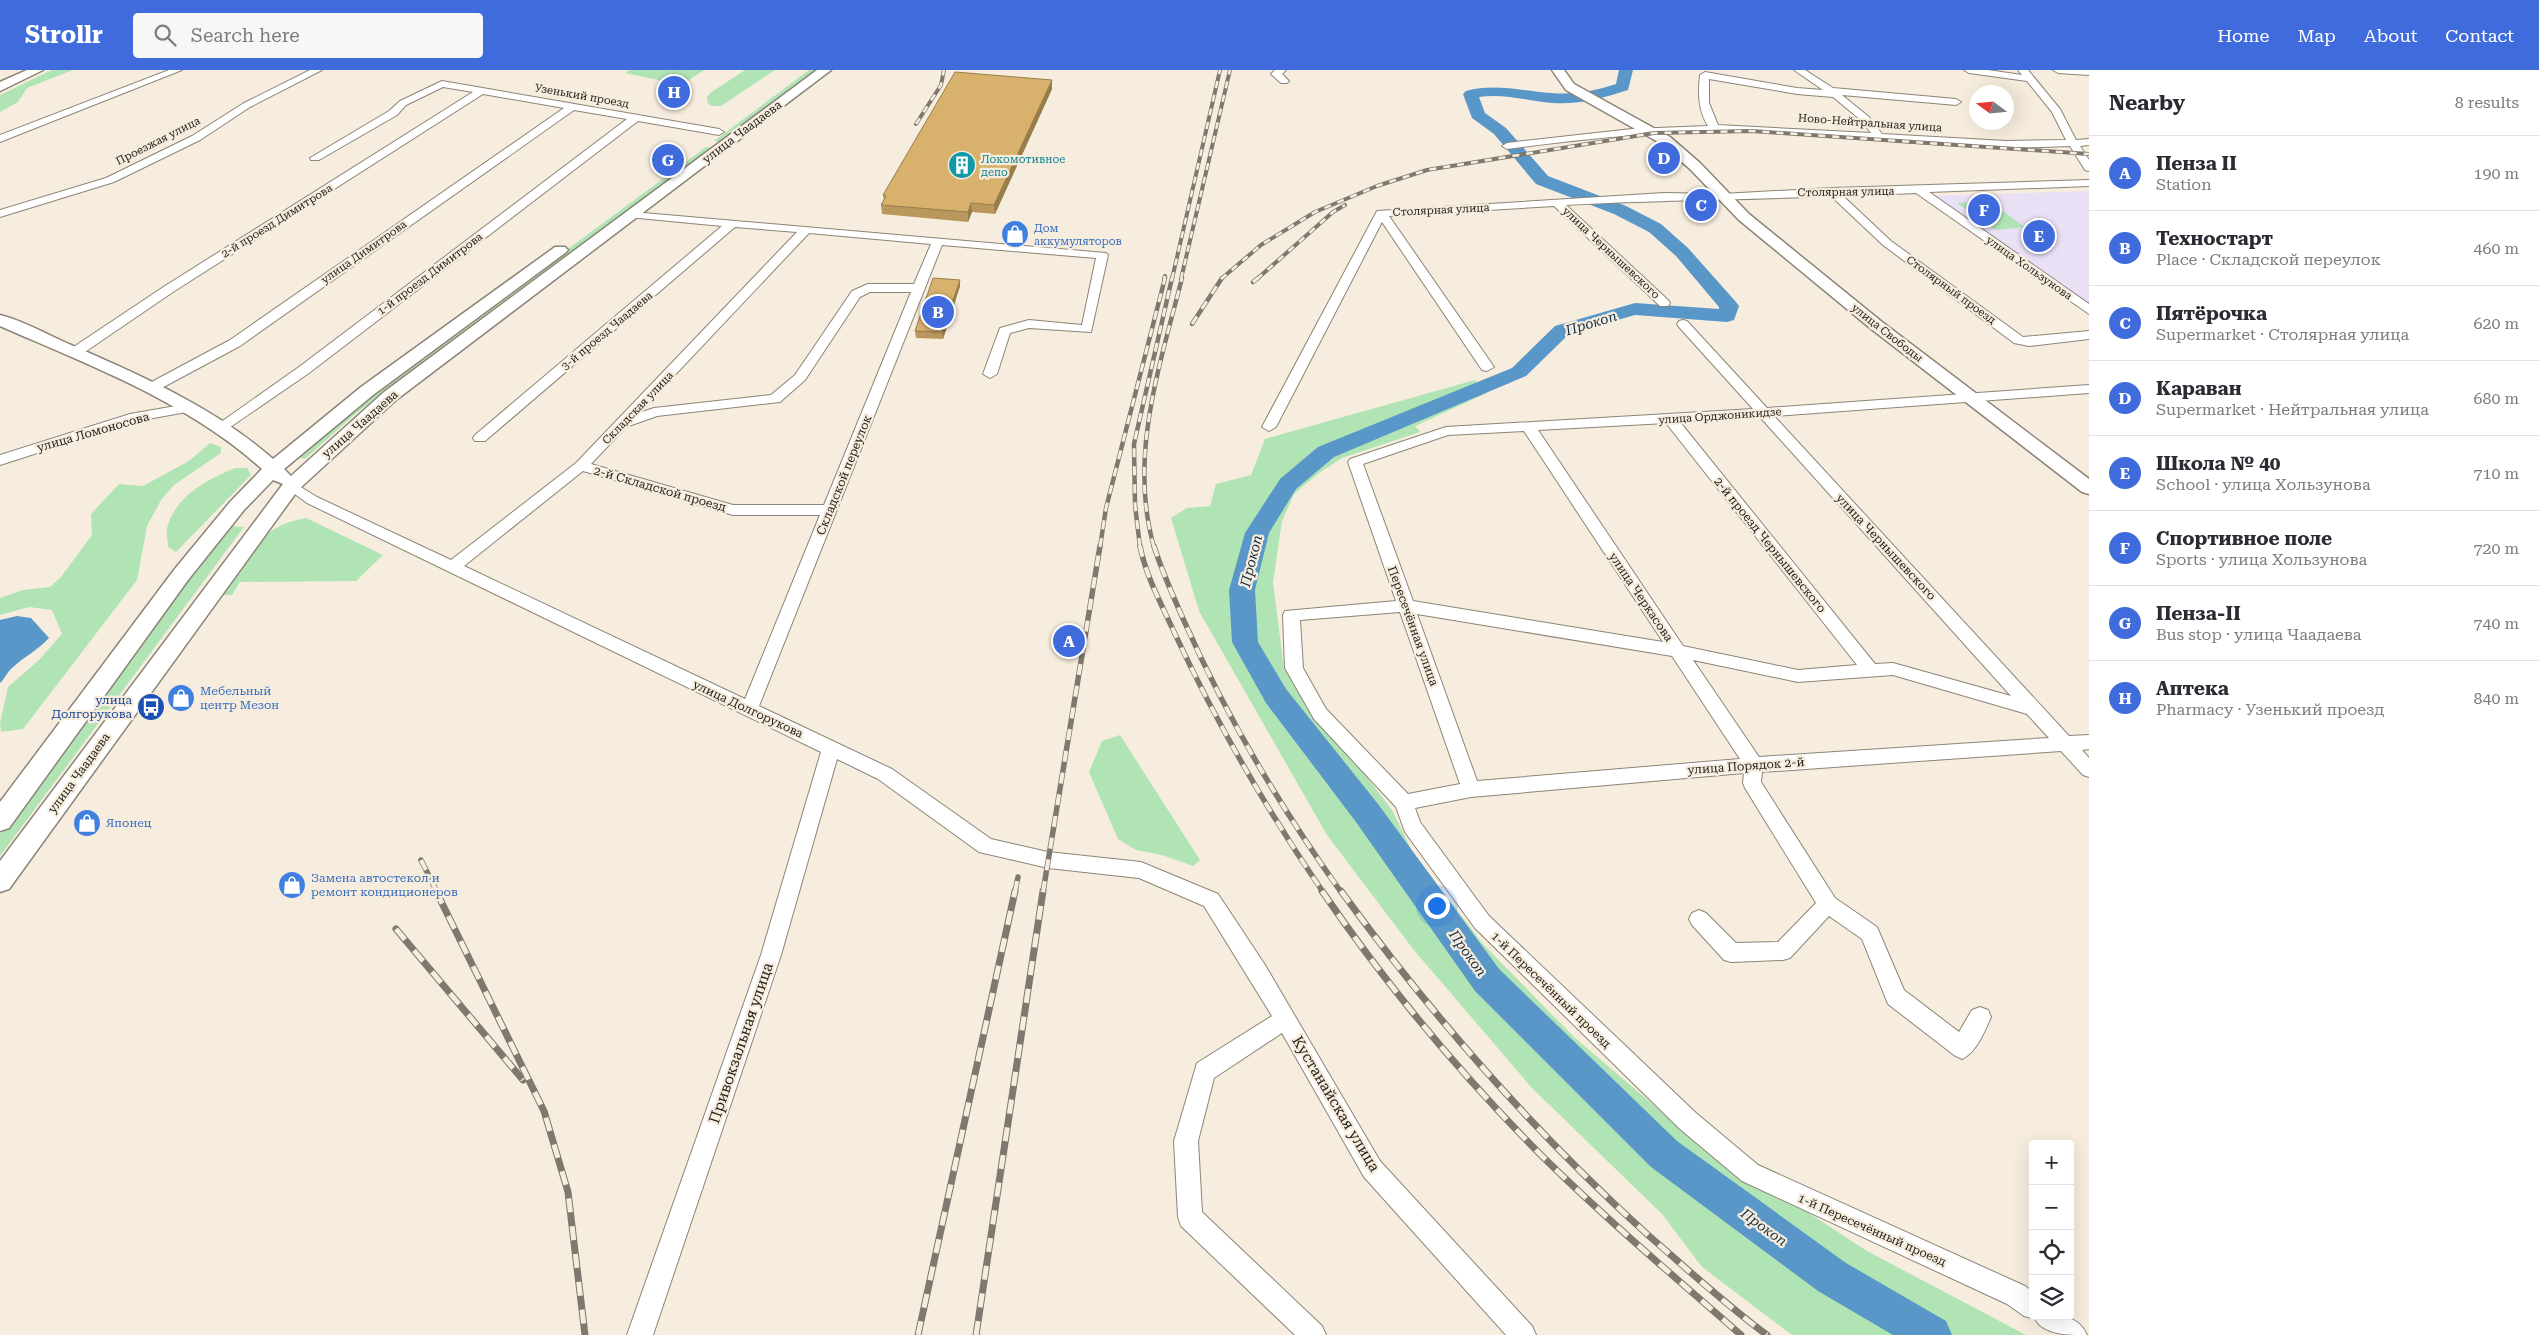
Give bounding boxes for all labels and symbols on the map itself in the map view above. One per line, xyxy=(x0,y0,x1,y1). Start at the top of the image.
pin: H xyxy=(658,73,690,111)
street label: Узенький проезд xyxy=(534,81,630,111)
north arrow xyxy=(1969,85,2014,130)
street label: улица Чаадаева xyxy=(700,97,785,166)
street label: Ново-Нейтральная улица xyxy=(1798,111,1942,135)
street label: Проезжая улица xyxy=(114,114,202,168)
pin: D xyxy=(1648,139,1680,177)
pin: G xyxy=(652,141,684,179)
building icon: Локомотивное депо xyxy=(947,150,977,180)
place label: Локомотивное депо xyxy=(981,153,1065,179)
street label: 2-й проезд Димитрова xyxy=(219,181,335,261)
street label: Столярная улица xyxy=(1797,185,1895,199)
pin: C xyxy=(1685,186,1717,224)
pin: F xyxy=(1968,191,2000,229)
street label: Столярная улица xyxy=(1392,201,1490,219)
street label: улица Чернышевского xyxy=(1560,204,1663,302)
pin: E xyxy=(2023,217,2055,255)
street label: улица Димитрова xyxy=(319,218,409,286)
shop icon: Дом аккумуляторов xyxy=(1000,219,1030,249)
place label: Дом аккумуляторов xyxy=(1034,222,1122,248)
street label: 1-й проезд Димитрова xyxy=(375,230,485,318)
street label: улица Хользунова xyxy=(1984,233,2075,303)
street label: Столярный проезд xyxy=(1904,253,1998,327)
street label: 3-й проезд Чаадаева xyxy=(559,289,655,373)
pin: B xyxy=(922,293,954,331)
street label: улица Свободы xyxy=(1849,301,1925,365)
water label: Прокоп xyxy=(1562,308,1619,339)
street label: Складская улица xyxy=(600,369,676,447)
street label: улица Чаадаева xyxy=(319,387,401,461)
street label: улица Орджоникидзе xyxy=(1658,405,1782,427)
street label: улица Ломоносова xyxy=(35,409,151,455)
street label: Складской переулок xyxy=(813,412,875,537)
street label: 2-й Складской проезд xyxy=(592,463,728,515)
street label: 2-й проезд Чернышевского xyxy=(1711,475,1829,615)
street label: улица Чернышевского xyxy=(1833,491,1939,603)
water label: Прокоп xyxy=(1237,533,1265,589)
street label: улица Черкасова xyxy=(1606,550,1676,645)
street label: Пересечённая улица xyxy=(1385,564,1441,688)
pin: A xyxy=(1053,622,1085,660)
street label: улица Долгорукова xyxy=(691,677,806,741)
shop icon: Мебельный центр Мезон xyxy=(166,683,196,713)
place label: Мебельный центр Мезон xyxy=(200,684,279,712)
bus stop icon: улица Долгорукова xyxy=(136,692,166,722)
place label: улица Долгорукова xyxy=(52,693,132,721)
street label: улица Чаадаева xyxy=(45,730,113,816)
street label: улица Порядок 2-й xyxy=(1687,755,1805,777)
shop icon: Японец xyxy=(72,808,102,838)
place label: Японец xyxy=(106,816,152,830)
shop icon: Замена автостекол и ремонт кондиционеров xyxy=(277,870,307,900)
place label: Замена автостекол и ремонт кондиционеров xyxy=(311,871,458,899)
your location xyxy=(1424,893,1450,919)
water label: Прокоп xyxy=(1445,926,1490,979)
street label: 1-й Пересечённый проезд xyxy=(1488,929,1614,1051)
street label: Привокзальная улица xyxy=(705,960,777,1126)
street label: Кустанайская улица xyxy=(1288,1033,1384,1175)
street label: 1-й Пересечённый проезд xyxy=(1796,1191,1949,1269)
water label: Прокоп xyxy=(1737,1204,1790,1249)

